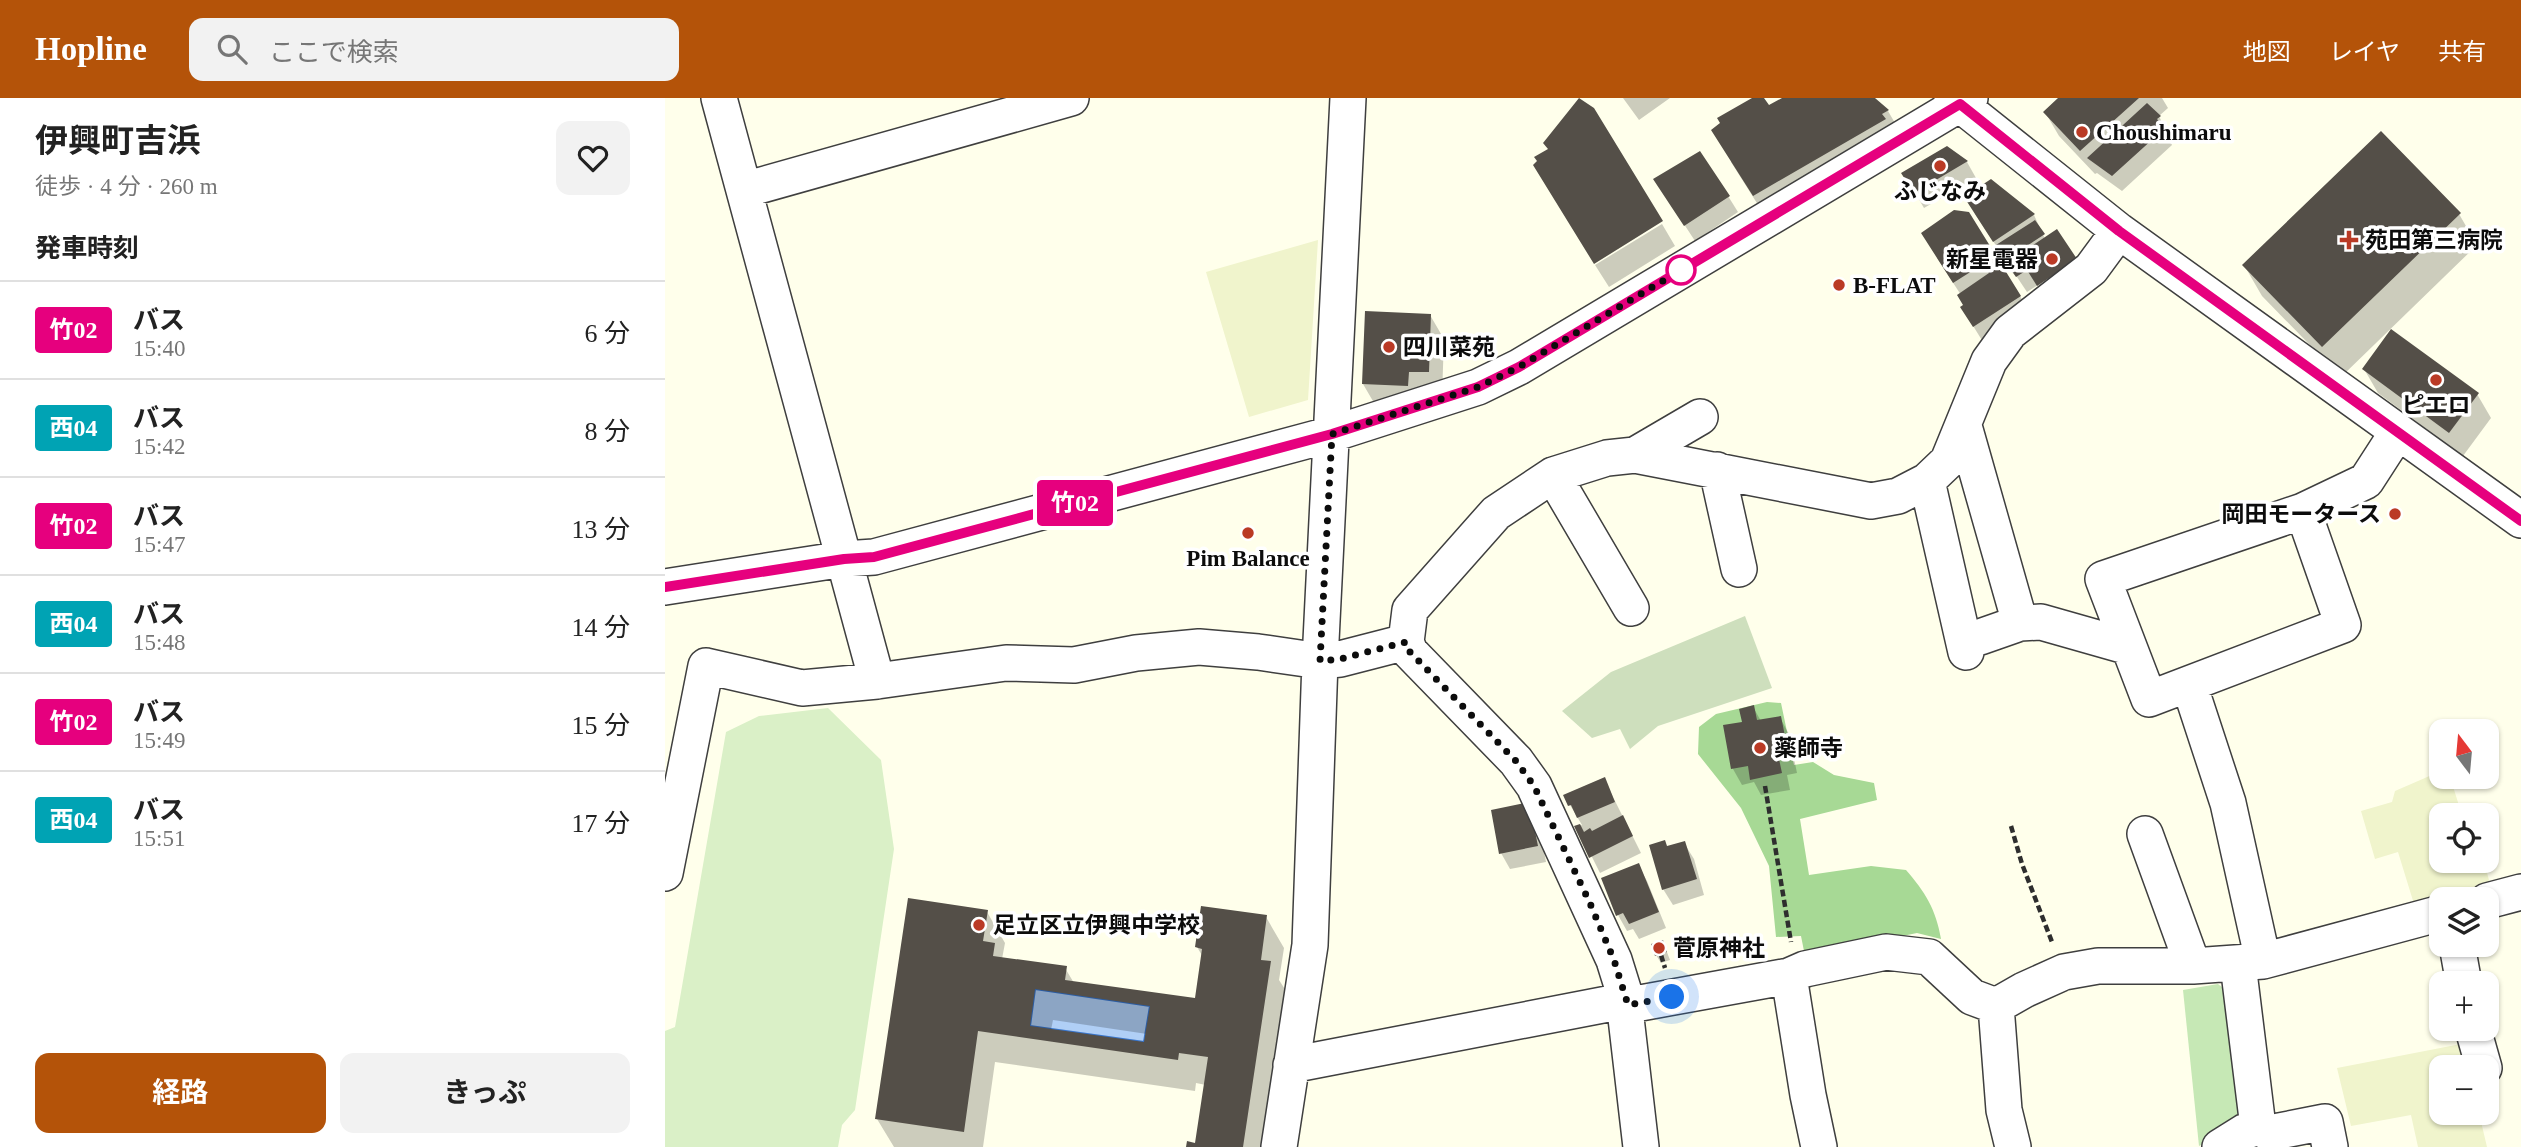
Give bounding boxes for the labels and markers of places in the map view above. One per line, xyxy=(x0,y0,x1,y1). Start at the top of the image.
place label: Choushimaru xyxy=(2096,120,2232,145)
marker: Choushimaru xyxy=(2074,124,2090,140)
marker: ふじなみ xyxy=(1932,158,1948,174)
place label: ふじなみ xyxy=(1894,179,1986,204)
place label: 苑田第三病院 xyxy=(2365,228,2503,253)
marker: 苑田第三病院 xyxy=(2339,230,2359,250)
place label: 新星電器 xyxy=(1946,247,2038,272)
marker: 新星電器 xyxy=(2044,251,2060,267)
unlabelled marker xyxy=(1666,255,1696,285)
place label: B-FLAT xyxy=(1853,273,1936,298)
marker: B-FLAT xyxy=(1831,277,1847,293)
place label: 四川菜苑 xyxy=(1403,335,1495,360)
marker: 四川菜苑 xyxy=(1381,339,1397,355)
marker: ピエロ xyxy=(2428,372,2444,388)
place label: ピエロ xyxy=(2402,393,2471,418)
place label: 岡田モータース xyxy=(2221,502,2381,527)
marker: 岡田モータース xyxy=(2387,506,2403,522)
marker: Pim Balance xyxy=(1240,525,1256,541)
place label: Pim Balance xyxy=(1186,546,1310,571)
place label: 薬師寺 xyxy=(1774,736,1843,761)
marker: 薬師寺 xyxy=(1752,740,1768,756)
place label: 足立区立伊興中学校 xyxy=(993,913,1200,938)
marker: 足立区立伊興中学校 xyxy=(971,917,987,933)
place label: 菅原神社 xyxy=(1673,936,1765,961)
marker: 菅原神社 xyxy=(1651,940,1667,956)

